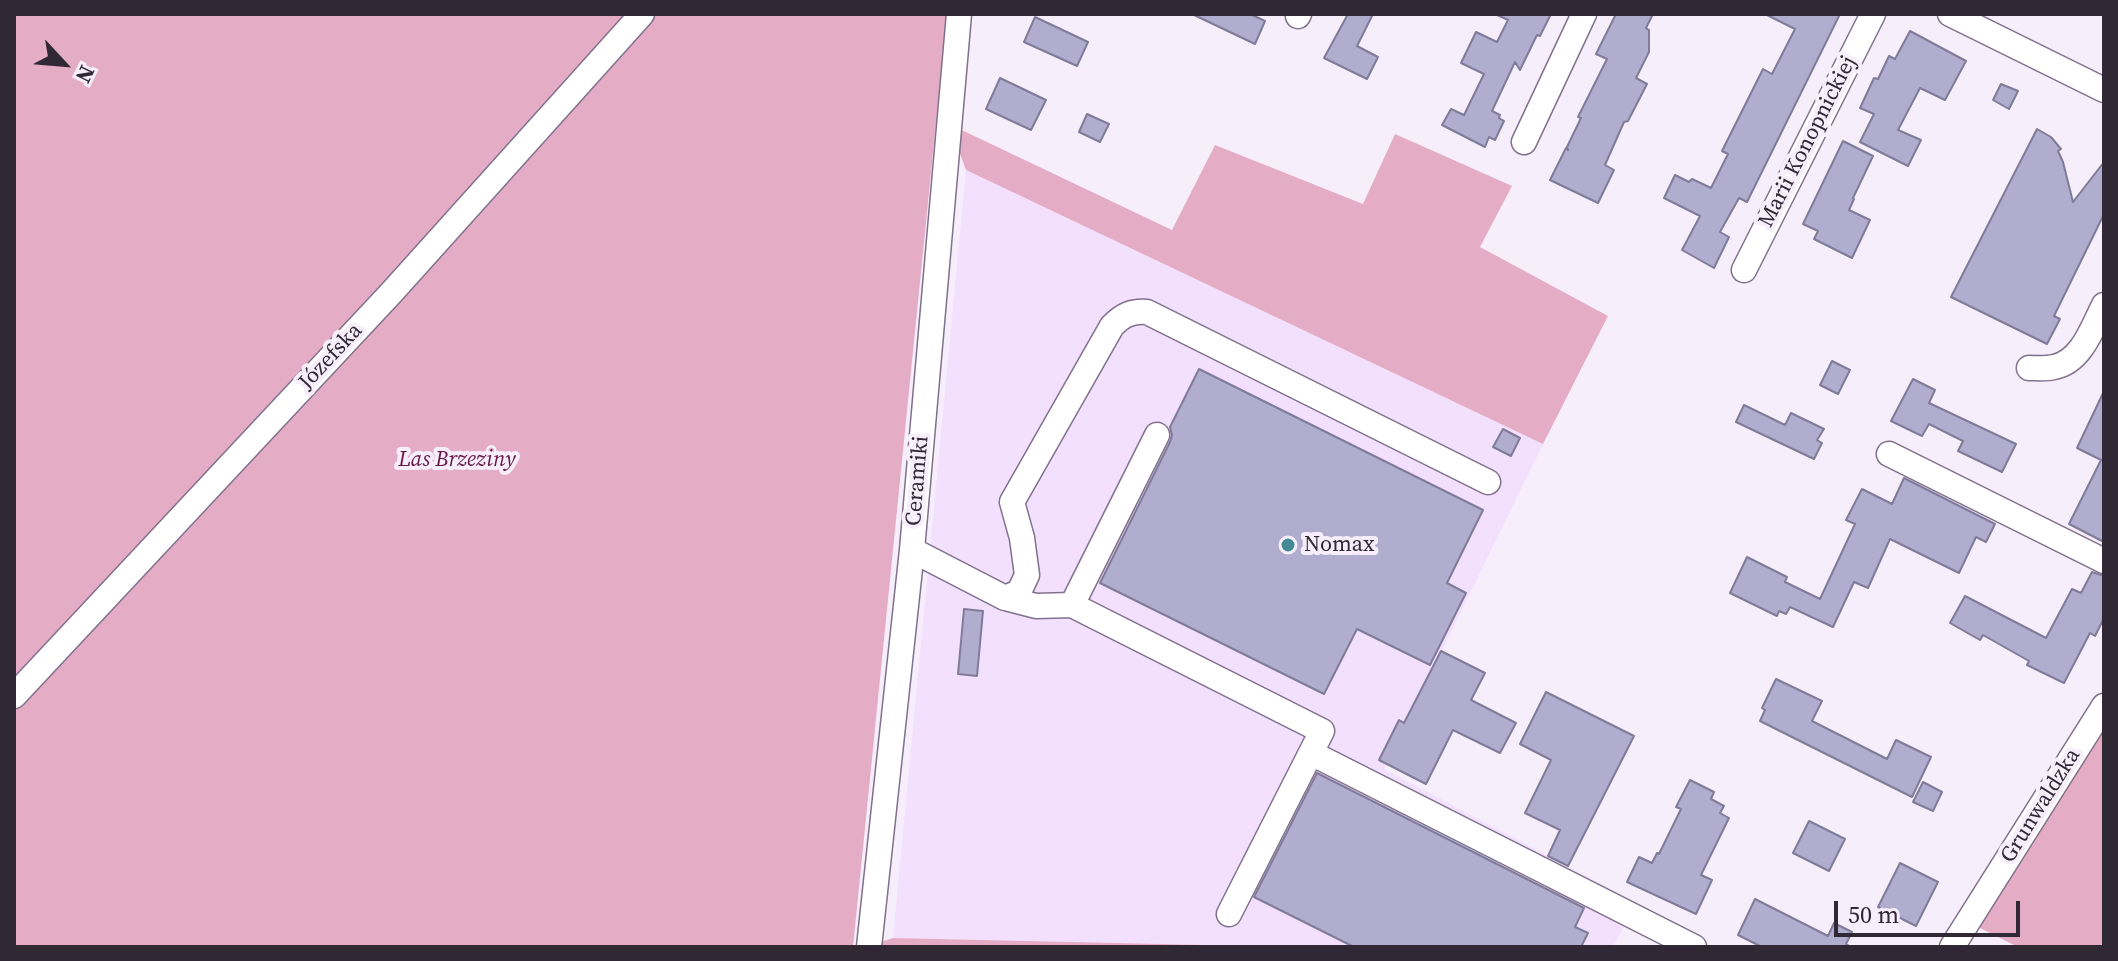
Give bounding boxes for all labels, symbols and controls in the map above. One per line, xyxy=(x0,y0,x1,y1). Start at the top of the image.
north arrow xyxy=(24,24,104,104)
street label: Marii Konopnickiej xyxy=(1753,52,1863,232)
text: N xyxy=(69,61,103,88)
street label: Józefska xyxy=(294,318,368,396)
street label: Ceramiki xyxy=(901,435,935,527)
park label: Las Brzeziny xyxy=(398,447,516,473)
place label: Nomax xyxy=(1304,532,1375,558)
marker: Nomax xyxy=(1279,536,1297,554)
street label: Grunwaldzka xyxy=(1995,744,2087,868)
scale bar xyxy=(1838,885,2024,935)
text: 50 m xyxy=(1848,898,1899,931)

